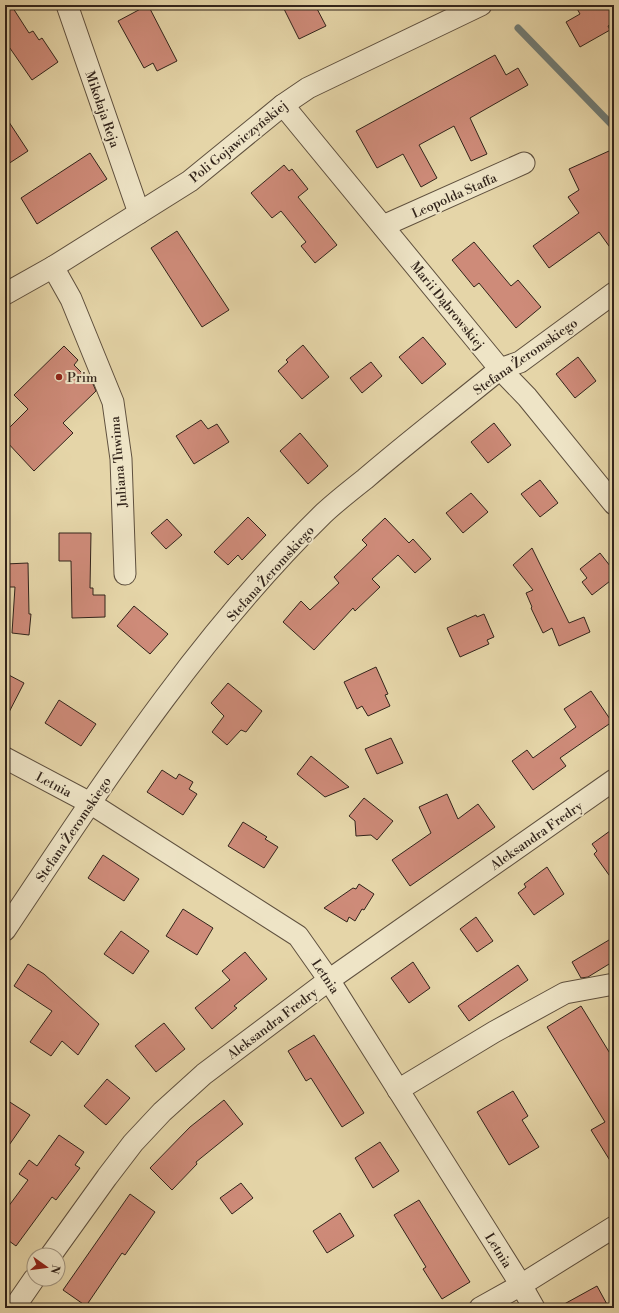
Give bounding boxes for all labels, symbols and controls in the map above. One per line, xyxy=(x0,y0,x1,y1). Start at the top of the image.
street label: Mikołaja Reja xyxy=(81,69,123,150)
street label: Poli Gojawiczyńskiej xyxy=(186,97,291,186)
street label: Leopolda Staffa xyxy=(409,170,500,222)
street label: Marii Dąbrowskiej xyxy=(407,258,488,353)
street label: Stefana Żeromskiego xyxy=(470,314,581,399)
place label: Prim xyxy=(67,370,98,386)
marker: Prim xyxy=(54,372,64,382)
street label: Juliana Tuwima xyxy=(107,415,131,509)
street label: Stefana Żeromskiego xyxy=(223,522,318,625)
street label: Letnia xyxy=(33,769,75,801)
street label: Stefana Żeromskiego xyxy=(32,773,115,885)
street label: Aleksandra Fredry xyxy=(486,798,586,874)
street label: Letnia xyxy=(308,956,343,997)
street label: Aleksandra Fredry xyxy=(223,984,322,1064)
street label: Letnia xyxy=(481,1230,515,1271)
north arrow xyxy=(26,1247,66,1287)
text: N xyxy=(47,1263,63,1275)

